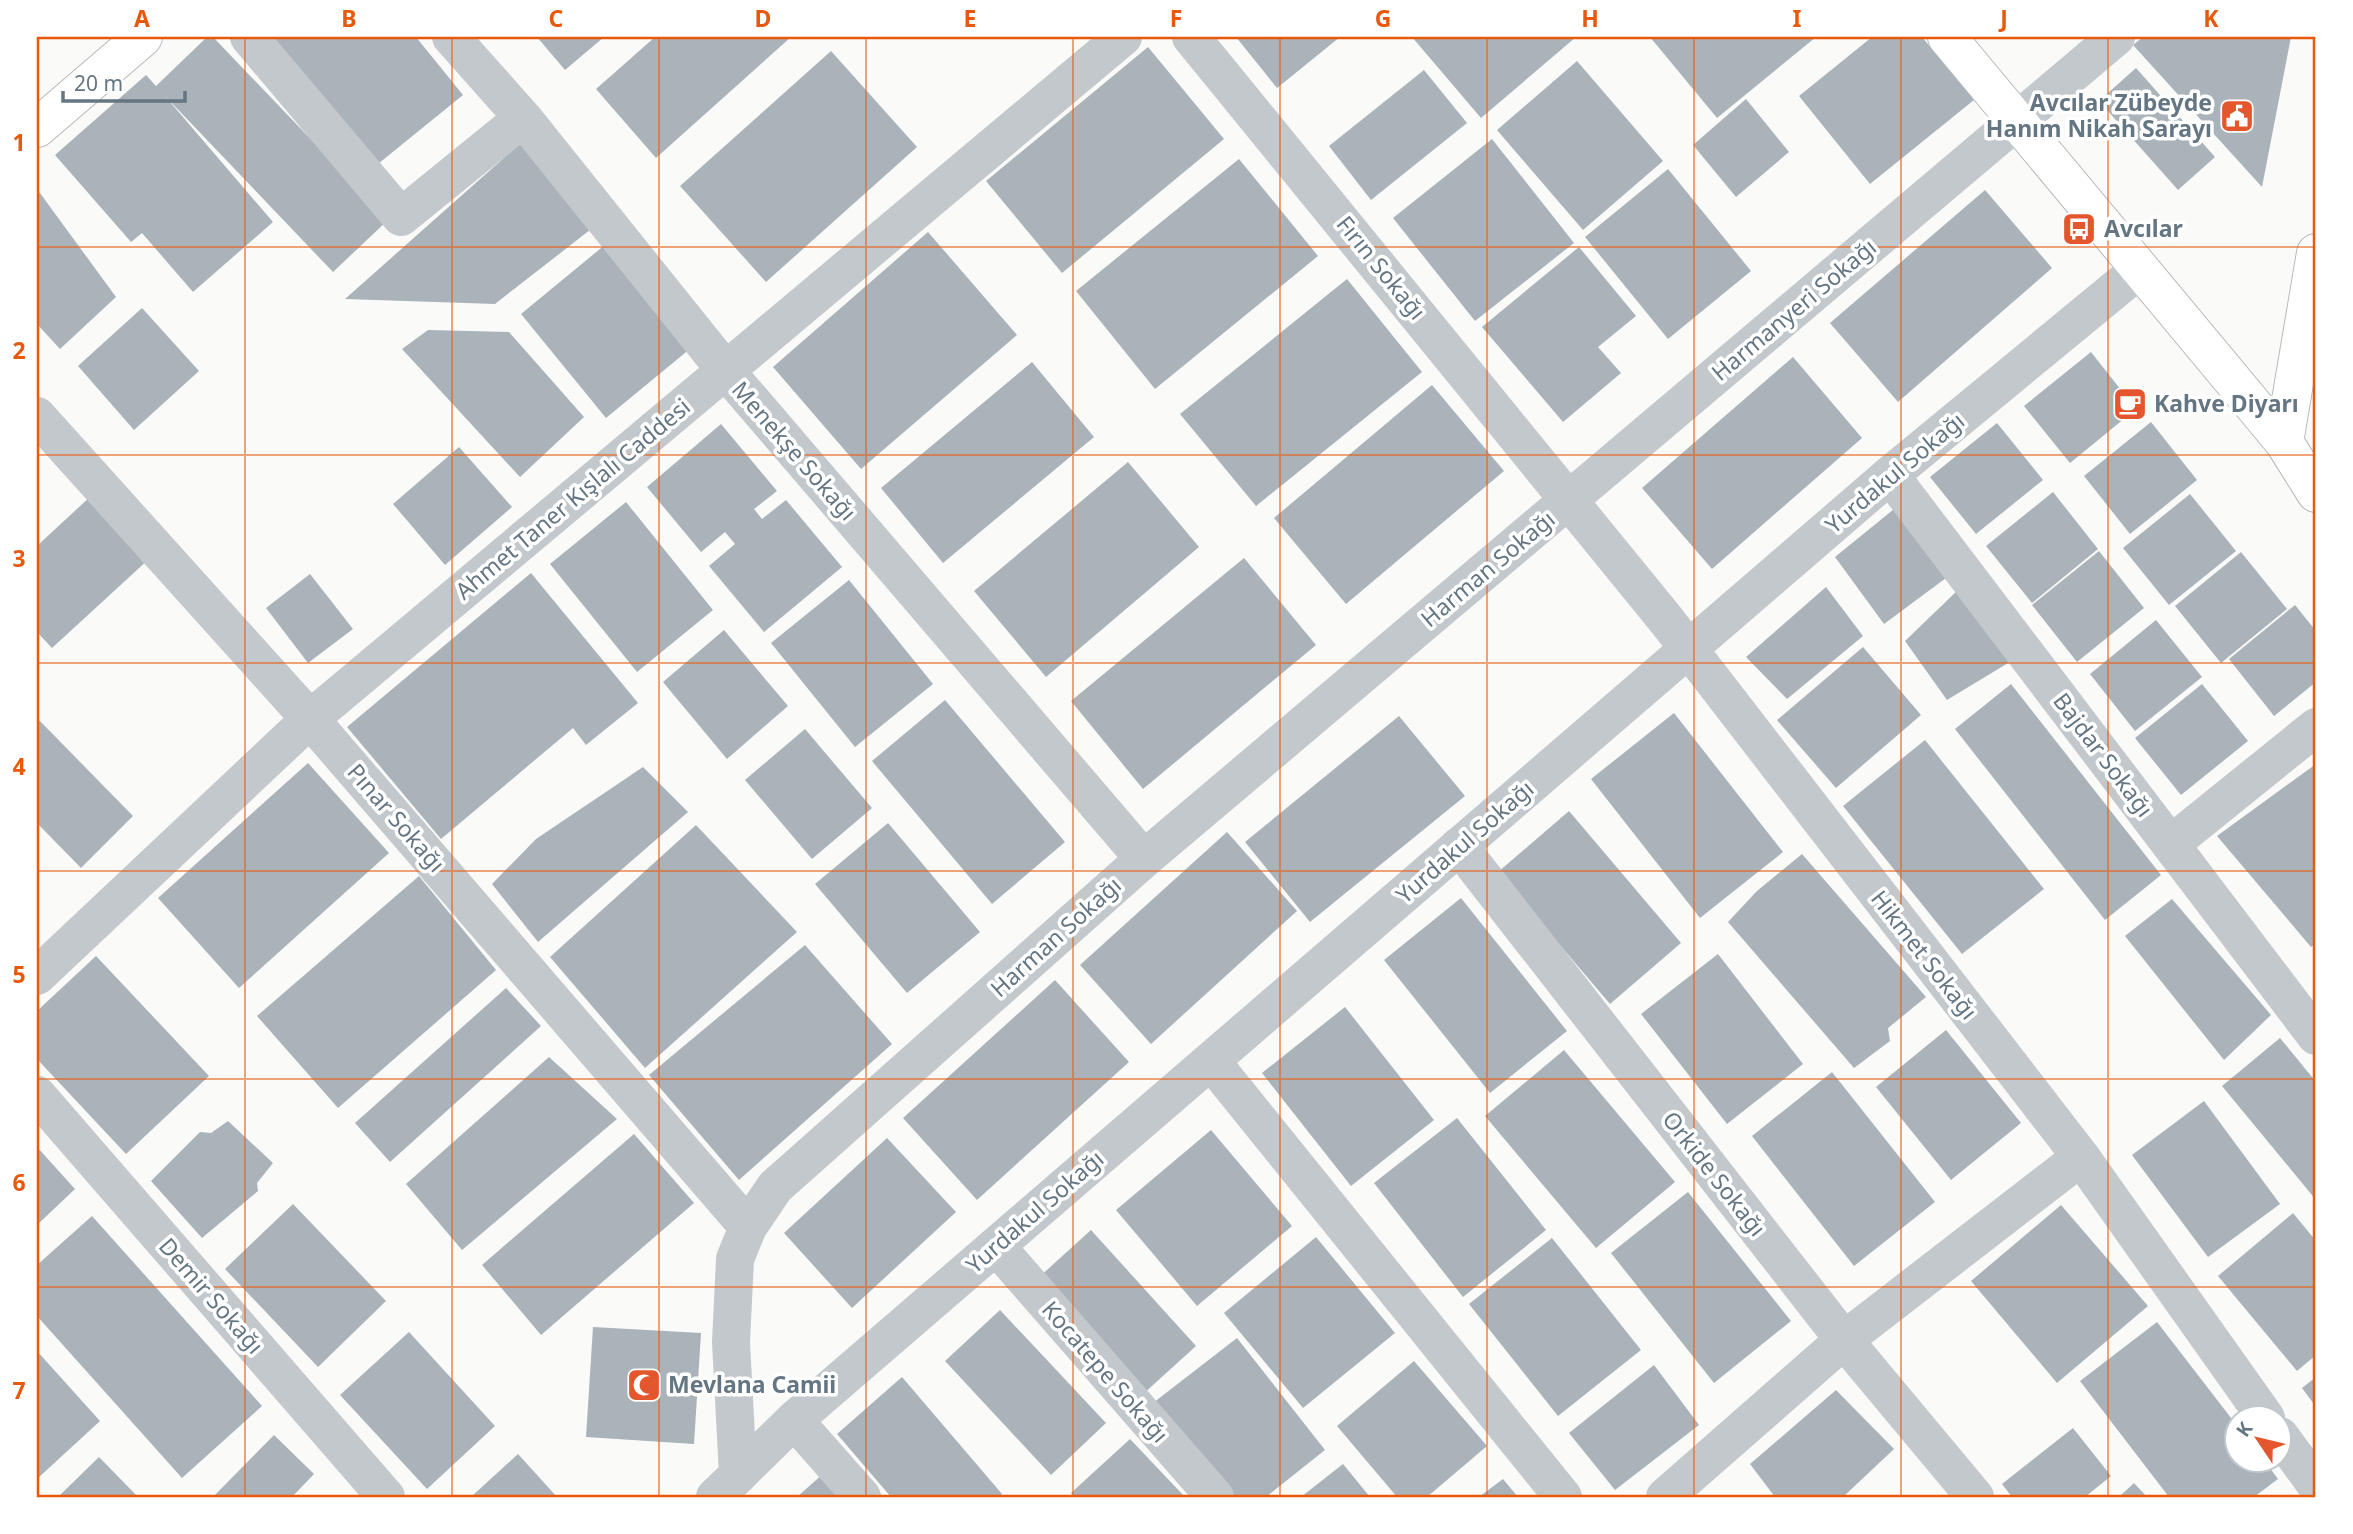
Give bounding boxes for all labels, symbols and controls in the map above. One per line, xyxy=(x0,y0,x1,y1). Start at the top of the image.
text: A xyxy=(134,2,150,34)
text: B xyxy=(341,2,357,34)
text: C xyxy=(549,2,564,34)
text: D xyxy=(755,2,771,34)
text: E xyxy=(964,2,976,34)
text: F xyxy=(1170,2,1182,34)
text: G xyxy=(1375,2,1391,34)
text: H xyxy=(1581,2,1599,34)
text: I xyxy=(1793,2,1802,34)
text: J xyxy=(1998,2,2008,34)
text: K xyxy=(2203,2,2219,34)
scale bar xyxy=(63,60,186,104)
text: 20 m xyxy=(74,69,123,97)
place label: Avcılar Zübeyde Hanım Nikah Sarayı xyxy=(1986,86,2212,144)
public building icon: Avcılar Zübeyde Hanım Nikah Sarayı xyxy=(2218,97,2256,135)
text: 1 xyxy=(12,126,26,158)
street label: Fırın Sokağı xyxy=(1330,209,1434,326)
bus stop icon: Avcılar xyxy=(2060,210,2098,248)
place label: Avcılar xyxy=(2104,212,2183,244)
street label: Harmanyeri Sokağı xyxy=(1704,231,1883,388)
text: 2 xyxy=(12,334,26,366)
street label: Menekşe Sokağı xyxy=(725,374,864,527)
cafe icon: Kahve Diyarı xyxy=(2111,385,2149,423)
place label: Kahve Diyarı xyxy=(2154,387,2299,419)
street label: Ahmet Taner Kışlalı Caddesi xyxy=(448,390,697,606)
street label: Yurdakul Sokağı xyxy=(1818,404,1971,540)
street label: Harman Sokağı xyxy=(1414,503,1561,634)
text: 3 xyxy=(12,542,26,574)
street label: Bajdar Sokağı xyxy=(2046,686,2161,823)
text: 4 xyxy=(12,750,26,782)
street label: Pınar Sokağı xyxy=(341,756,453,879)
street label: Yurdakul Sokağı xyxy=(1389,772,1540,910)
street label: Harman Sokağı xyxy=(983,869,1128,1004)
street label: Hikmet Sokağı xyxy=(1864,883,1985,1026)
text: 5 xyxy=(12,958,26,990)
street label: Orkide Sokağı xyxy=(1656,1104,1774,1243)
street label: Yurdakul Sokağı xyxy=(959,1142,1110,1280)
text: 6 xyxy=(12,1166,26,1198)
street label: Demir Sokağı xyxy=(152,1230,271,1360)
street label: Kocatepe Sokağı xyxy=(1035,1294,1176,1449)
mosque icon: Mevlana Camii xyxy=(625,1366,663,1404)
place label: Mevlana Camii xyxy=(668,1368,836,1400)
text: 7 xyxy=(12,1374,26,1406)
north arrow xyxy=(2224,1404,2294,1474)
text: K xyxy=(2230,1416,2259,1442)

